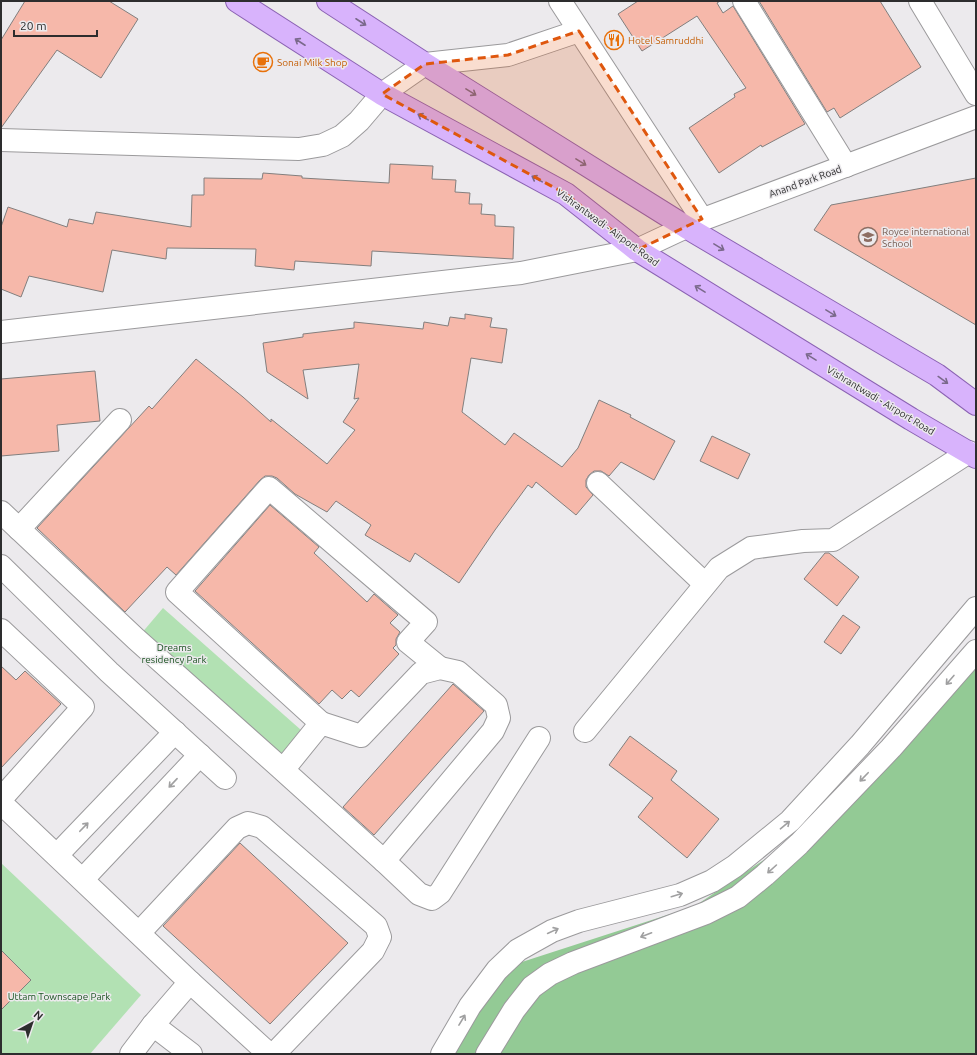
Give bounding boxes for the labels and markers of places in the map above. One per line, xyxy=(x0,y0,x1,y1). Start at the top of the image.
restaurant icon: Hotel Samruddhi xyxy=(603,29,625,51)
place label: Hotel Samruddhi xyxy=(628,35,704,46)
cafe icon: Sonai Milk Shop xyxy=(252,51,274,73)
place label: Sonai Milk Shop xyxy=(277,57,348,68)
school or university icon: Royce international School xyxy=(857,226,879,248)
place label: Royce international School xyxy=(882,226,970,249)

